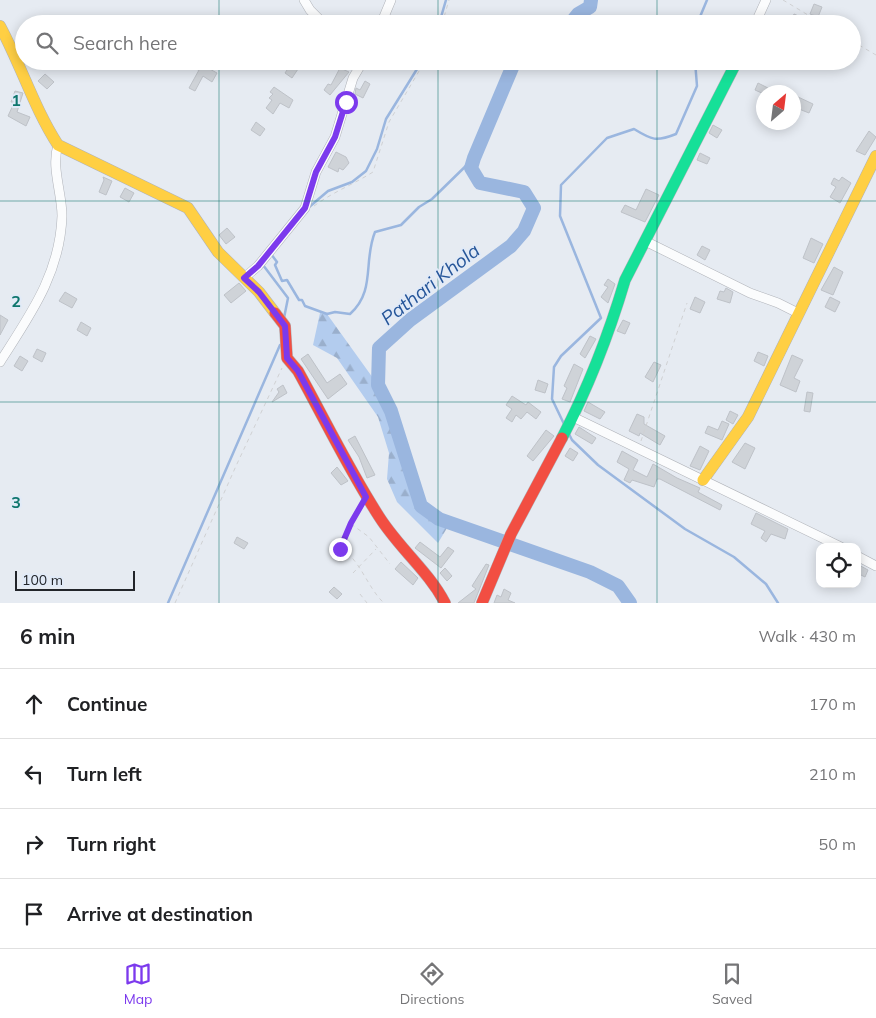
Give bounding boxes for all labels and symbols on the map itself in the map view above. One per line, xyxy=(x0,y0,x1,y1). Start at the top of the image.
north arrow xyxy=(756,85,801,130)
text: 1 xyxy=(11,90,21,110)
route start xyxy=(335,91,358,114)
water label: Pathari Khola xyxy=(376,238,484,330)
text: 2 xyxy=(11,291,21,311)
text: 3 xyxy=(11,492,21,512)
route end xyxy=(329,538,352,561)
scale bar xyxy=(15,568,135,591)

